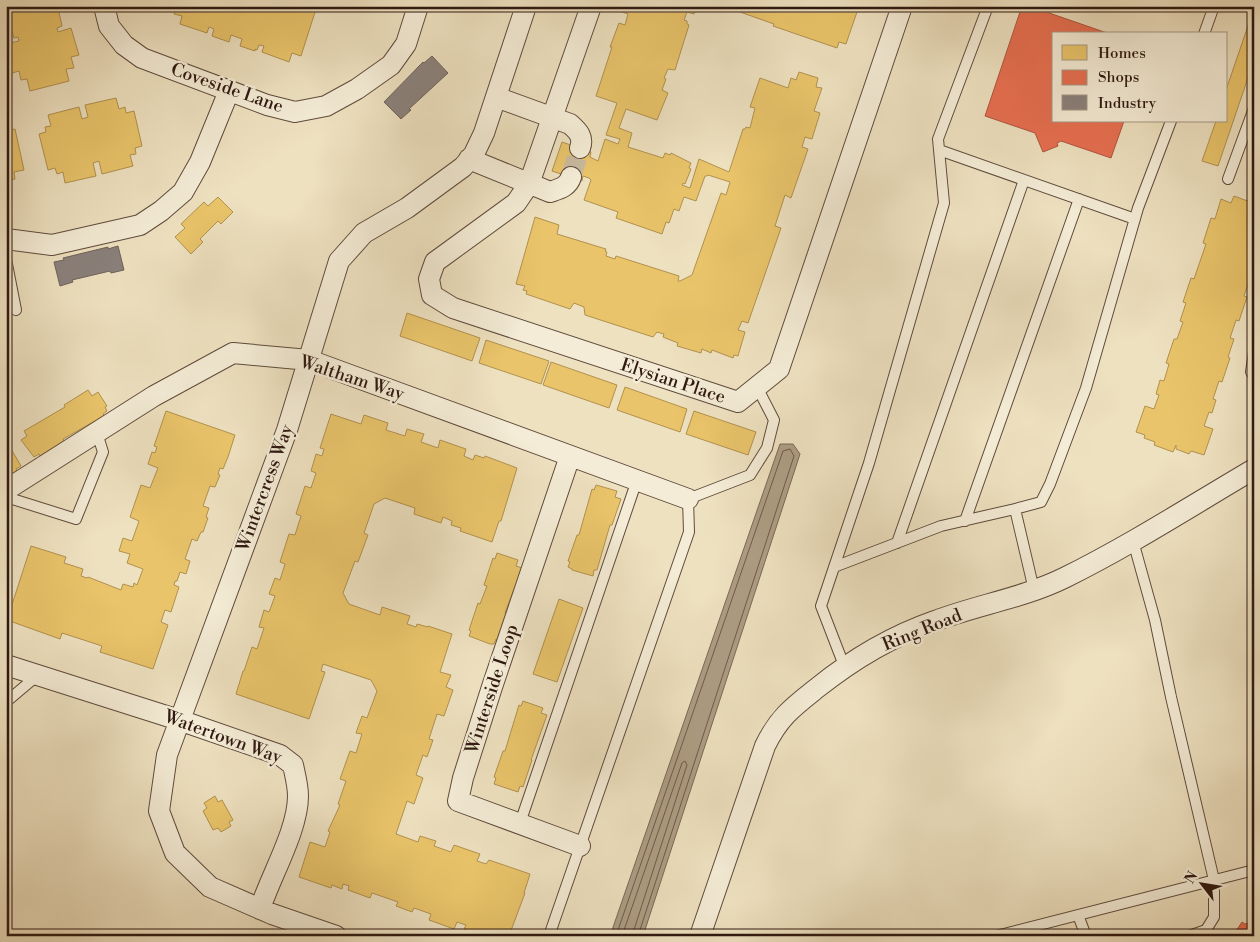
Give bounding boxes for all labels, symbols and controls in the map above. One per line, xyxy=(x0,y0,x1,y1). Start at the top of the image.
legend xyxy=(1052,32,1228,122)
text: Homes xyxy=(1098,44,1146,63)
street label: Coveside Lane xyxy=(168,58,286,118)
text: Shops xyxy=(1098,68,1139,87)
text: Industry xyxy=(1098,94,1157,113)
street label: Waltham Way xyxy=(296,350,407,406)
street label: Elysian Place xyxy=(618,353,728,409)
street label: Wintercress Way xyxy=(231,421,299,556)
street label: Ring Road xyxy=(879,603,966,656)
street label: Winterside Loop xyxy=(460,621,524,758)
street label: Watertown Way xyxy=(160,705,285,769)
north arrow xyxy=(1178,860,1228,910)
text: N xyxy=(1181,868,1202,887)

